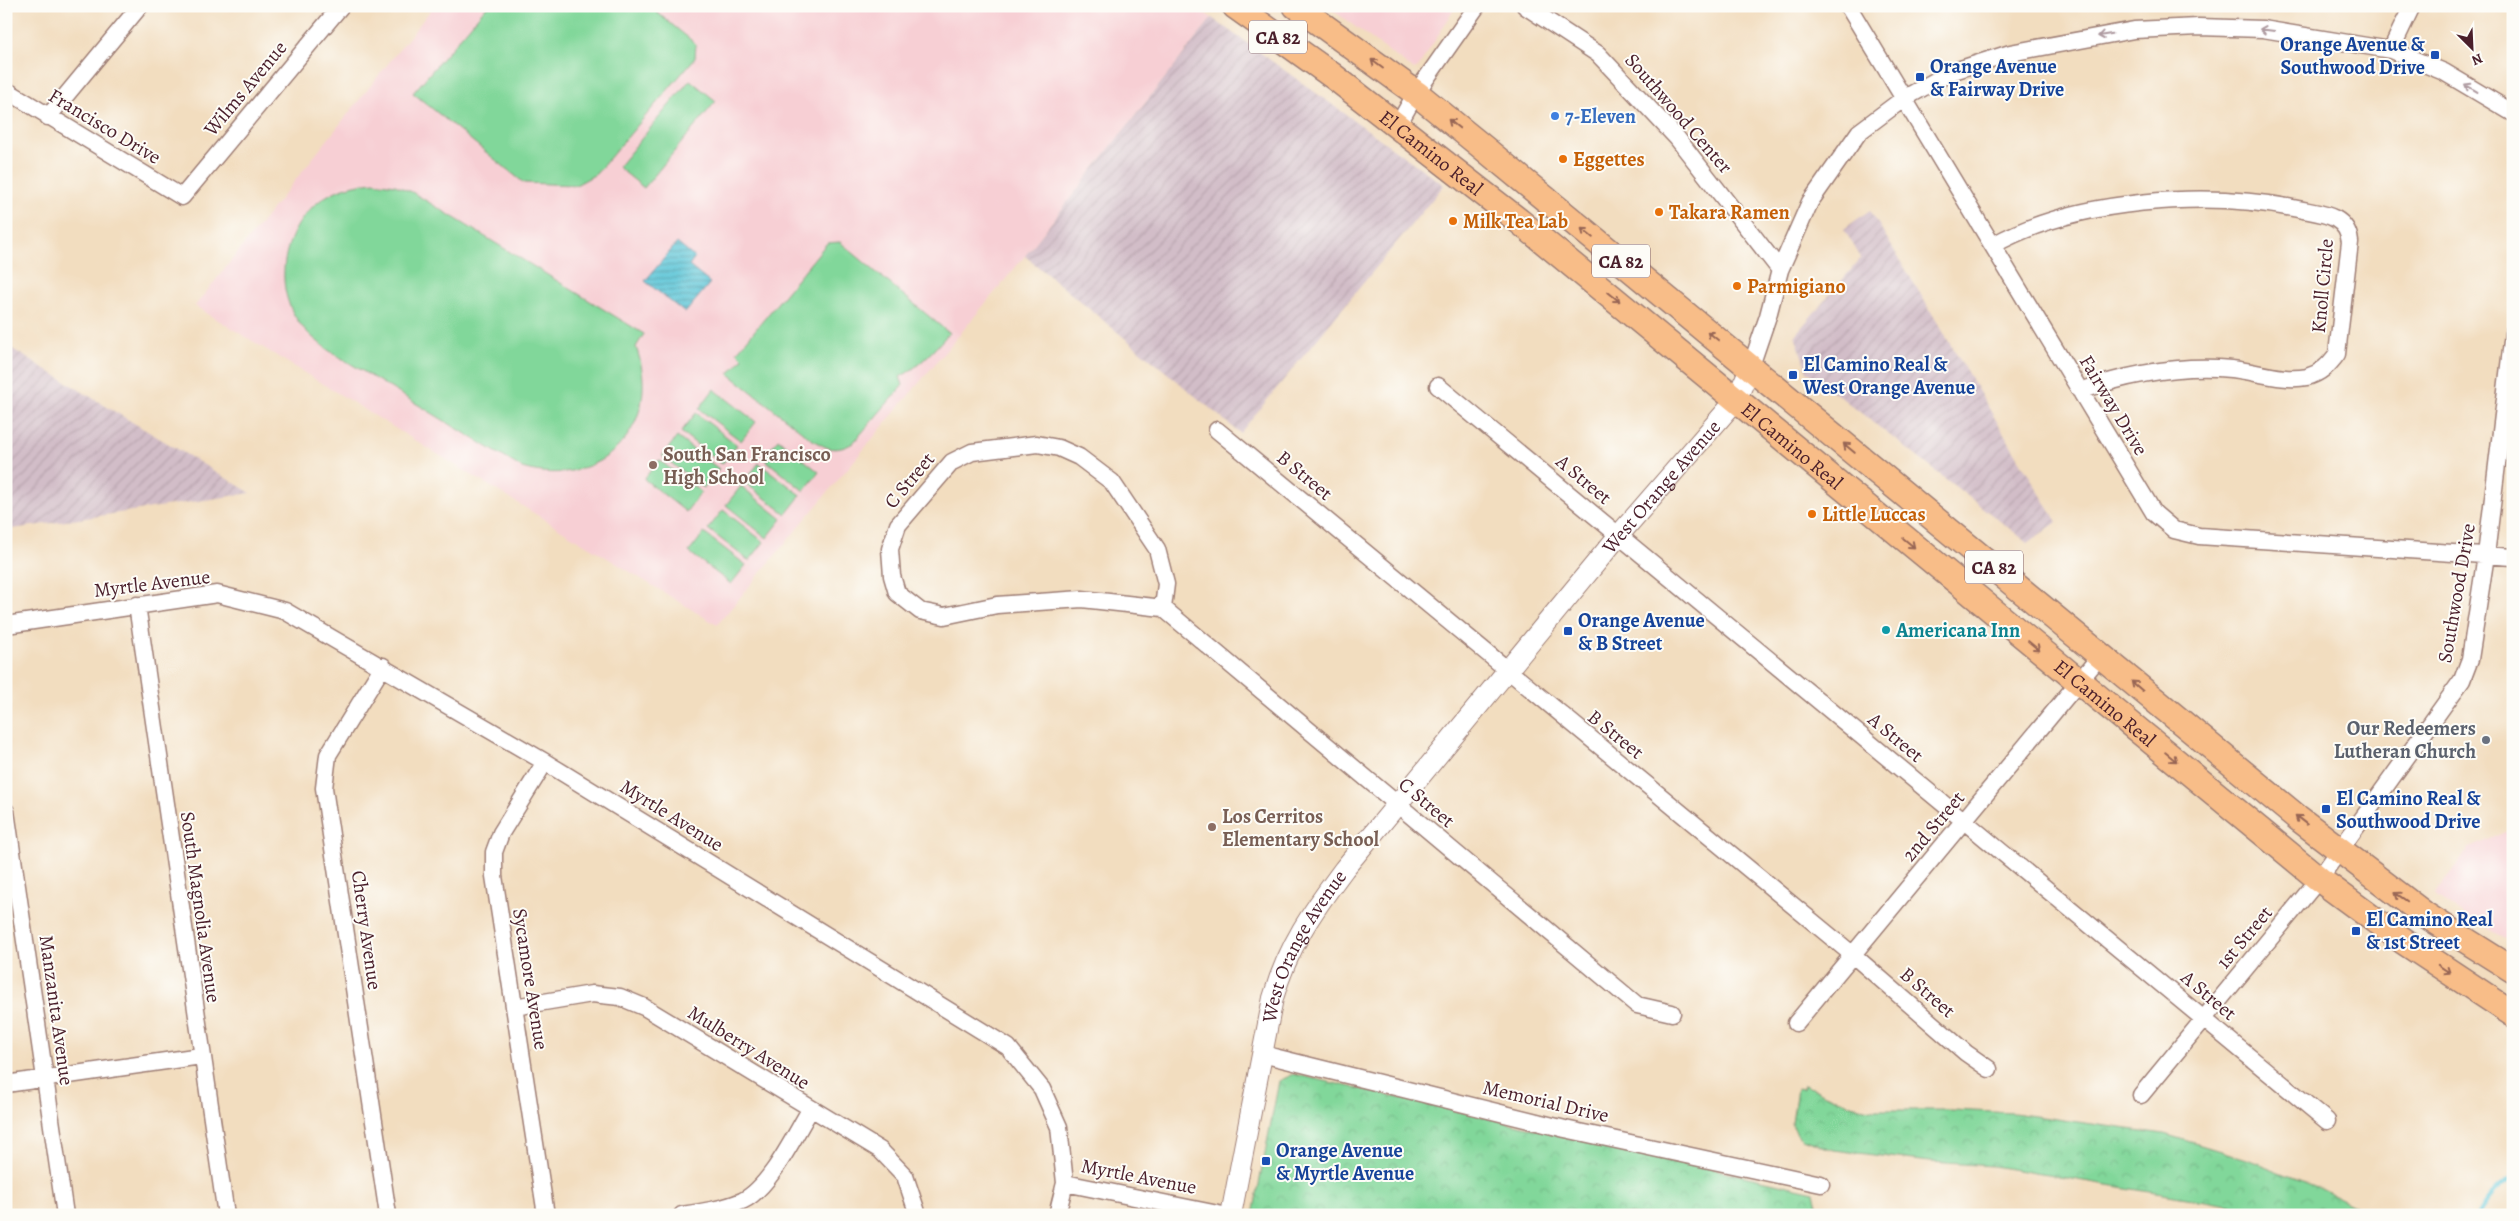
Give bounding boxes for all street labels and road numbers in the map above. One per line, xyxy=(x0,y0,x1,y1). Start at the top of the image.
road number: CA 82 xyxy=(1249,21,1307,54)
street label: Wilms Avenue xyxy=(197,35,293,142)
street label: Southwood Center xyxy=(1619,47,1739,180)
street label: Francisco Drive xyxy=(43,82,166,171)
street label: El Camino Real xyxy=(1374,104,1488,202)
street label: Knoll Circle xyxy=(2305,238,2340,334)
road number: CA 82 xyxy=(1592,245,1650,278)
street label: Fairway Drive xyxy=(2073,350,2154,461)
street label: El Camino Real xyxy=(1735,396,1849,496)
street label: West Orange Avenue xyxy=(1595,414,1727,560)
street label: B Street xyxy=(1271,444,1339,507)
street label: C Street xyxy=(878,446,941,514)
street label: A Street xyxy=(1549,448,1617,511)
street label: Southwood Drive xyxy=(2431,521,2482,665)
road number: CA 82 xyxy=(1965,550,2023,584)
street label: Myrtle Avenue xyxy=(92,563,212,604)
street label: El Camino Real xyxy=(2048,653,2161,753)
street label: B Street xyxy=(1582,703,1650,766)
street label: A Street xyxy=(1861,706,1929,769)
street label: C Street xyxy=(1393,771,1461,834)
street label: Myrtle Avenue xyxy=(615,773,729,858)
street label: 2nd Street xyxy=(1896,785,1971,867)
street label: South Magnolia Avenue xyxy=(174,810,227,1004)
street label: West Orange Avenue xyxy=(1255,864,1353,1026)
street label: Cherry Avenue xyxy=(345,869,388,992)
street label: 1st Street xyxy=(2210,900,2279,975)
street label: Sycamore Avenue xyxy=(506,906,555,1052)
street label: Manzanita Avenue xyxy=(33,933,80,1087)
street label: B Street xyxy=(1894,961,1961,1024)
street label: A Street xyxy=(2174,964,2242,1027)
street label: Mulberry Avenue xyxy=(682,999,815,1096)
street label: Memorial Drive xyxy=(1480,1074,1612,1129)
street label: Myrtle Avenue xyxy=(1079,1152,1199,1201)

